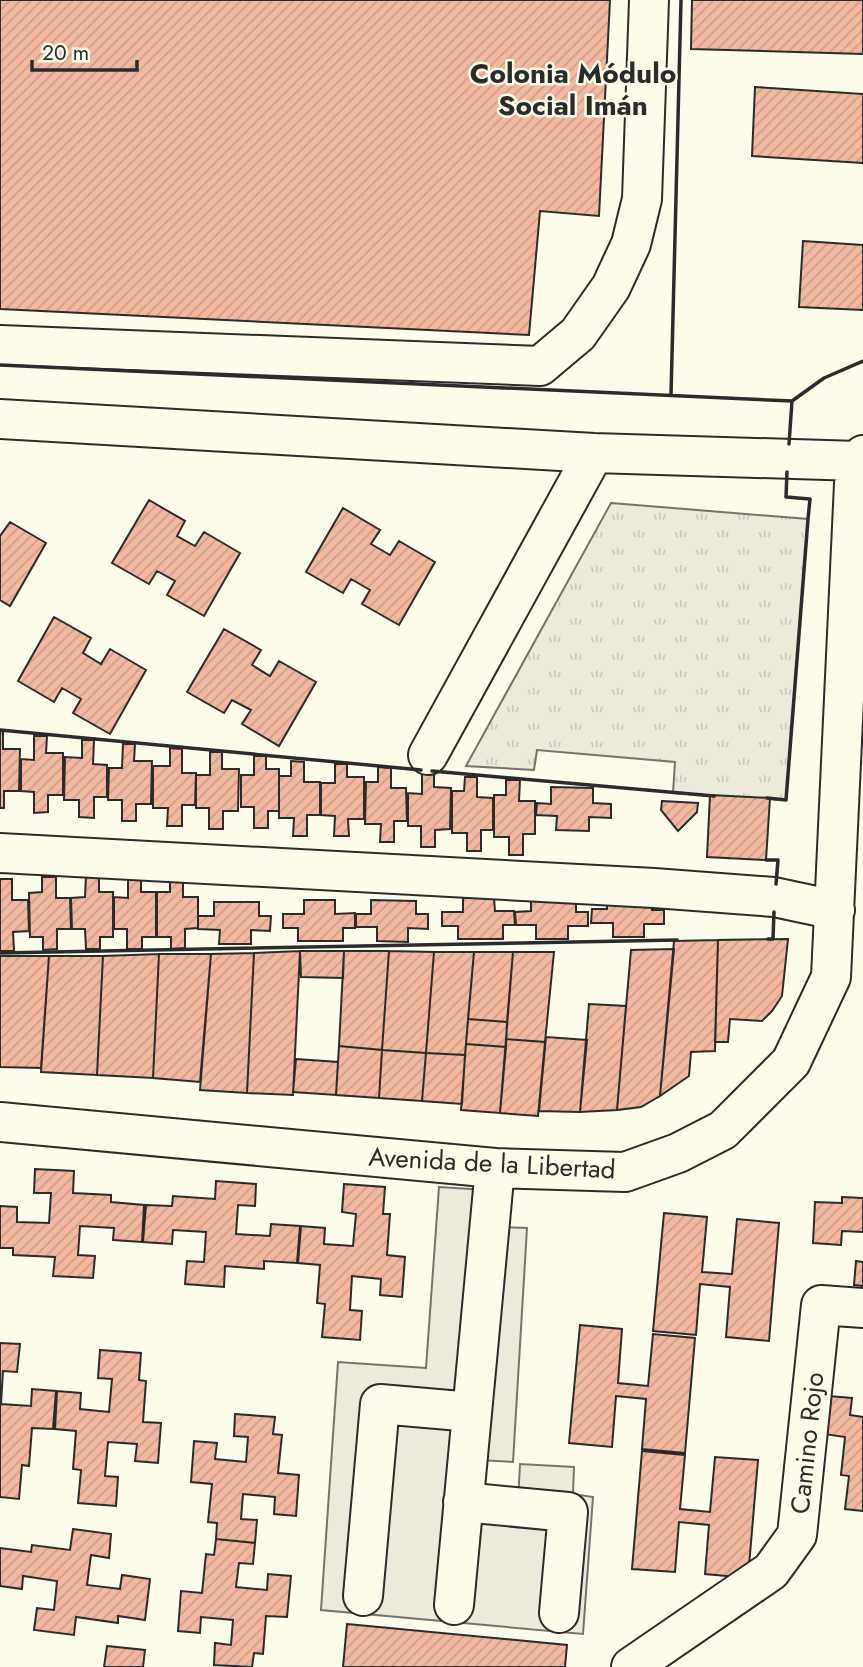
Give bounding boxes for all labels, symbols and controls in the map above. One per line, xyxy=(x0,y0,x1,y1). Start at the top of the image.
scale bar xyxy=(32,28,136,72)
text: 20 m xyxy=(42,38,89,68)
district label: Colonia Módulo Social Imán xyxy=(470,53,676,126)
street label: Avenida de la Libertad xyxy=(368,1138,616,1188)
street label: Camino Rojo xyxy=(781,1370,833,1516)

